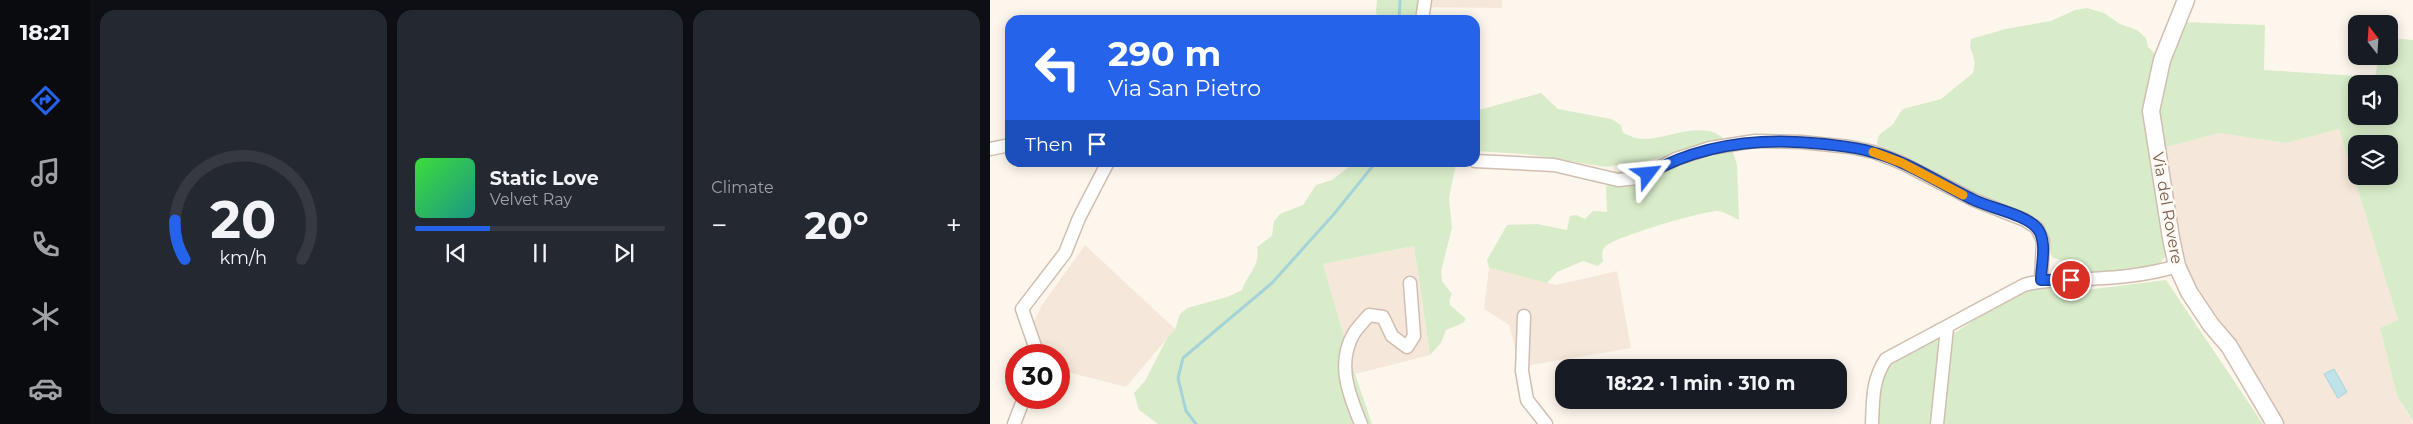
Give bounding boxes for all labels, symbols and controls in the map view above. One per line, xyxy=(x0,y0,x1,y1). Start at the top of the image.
north arrow xyxy=(2348,15,2398,65)
map controls xyxy=(2348,15,2398,185)
text: 18:21 xyxy=(20,19,70,46)
text: 290 m xyxy=(1108,32,1221,75)
icon: left xyxy=(1025,35,1090,100)
text: Via San Pietro xyxy=(1108,75,1261,102)
button: sound xyxy=(2348,75,2398,125)
icon: directions xyxy=(28,83,63,118)
icon: arrive xyxy=(1083,130,1111,158)
text: Then xyxy=(1025,133,1073,156)
button: layers xyxy=(2348,135,2398,185)
position arrow xyxy=(1621,147,1673,199)
street label: Via del Rovere xyxy=(2148,151,2187,265)
icon: music xyxy=(28,155,63,190)
text: Static Love xyxy=(490,167,599,190)
text: Climate xyxy=(711,178,774,197)
text: 20 xyxy=(210,188,276,251)
text: Velvet Ray xyxy=(490,190,572,209)
text: 20° xyxy=(805,202,869,249)
text: − xyxy=(711,208,727,242)
text: + xyxy=(946,208,962,242)
icon: phone xyxy=(28,227,63,262)
icon: previous xyxy=(442,239,470,267)
icon: pause xyxy=(526,239,554,267)
icon: next xyxy=(610,239,638,267)
text: km/h xyxy=(220,247,267,268)
pin xyxy=(2050,259,2092,301)
icon: arrive xyxy=(2057,266,2085,294)
icon: climate xyxy=(28,299,63,334)
speed limit sign: 30 xyxy=(1005,344,1070,409)
icon: car xyxy=(28,371,63,406)
text: 18:22 · 1 min · 310 m xyxy=(1607,372,1795,395)

